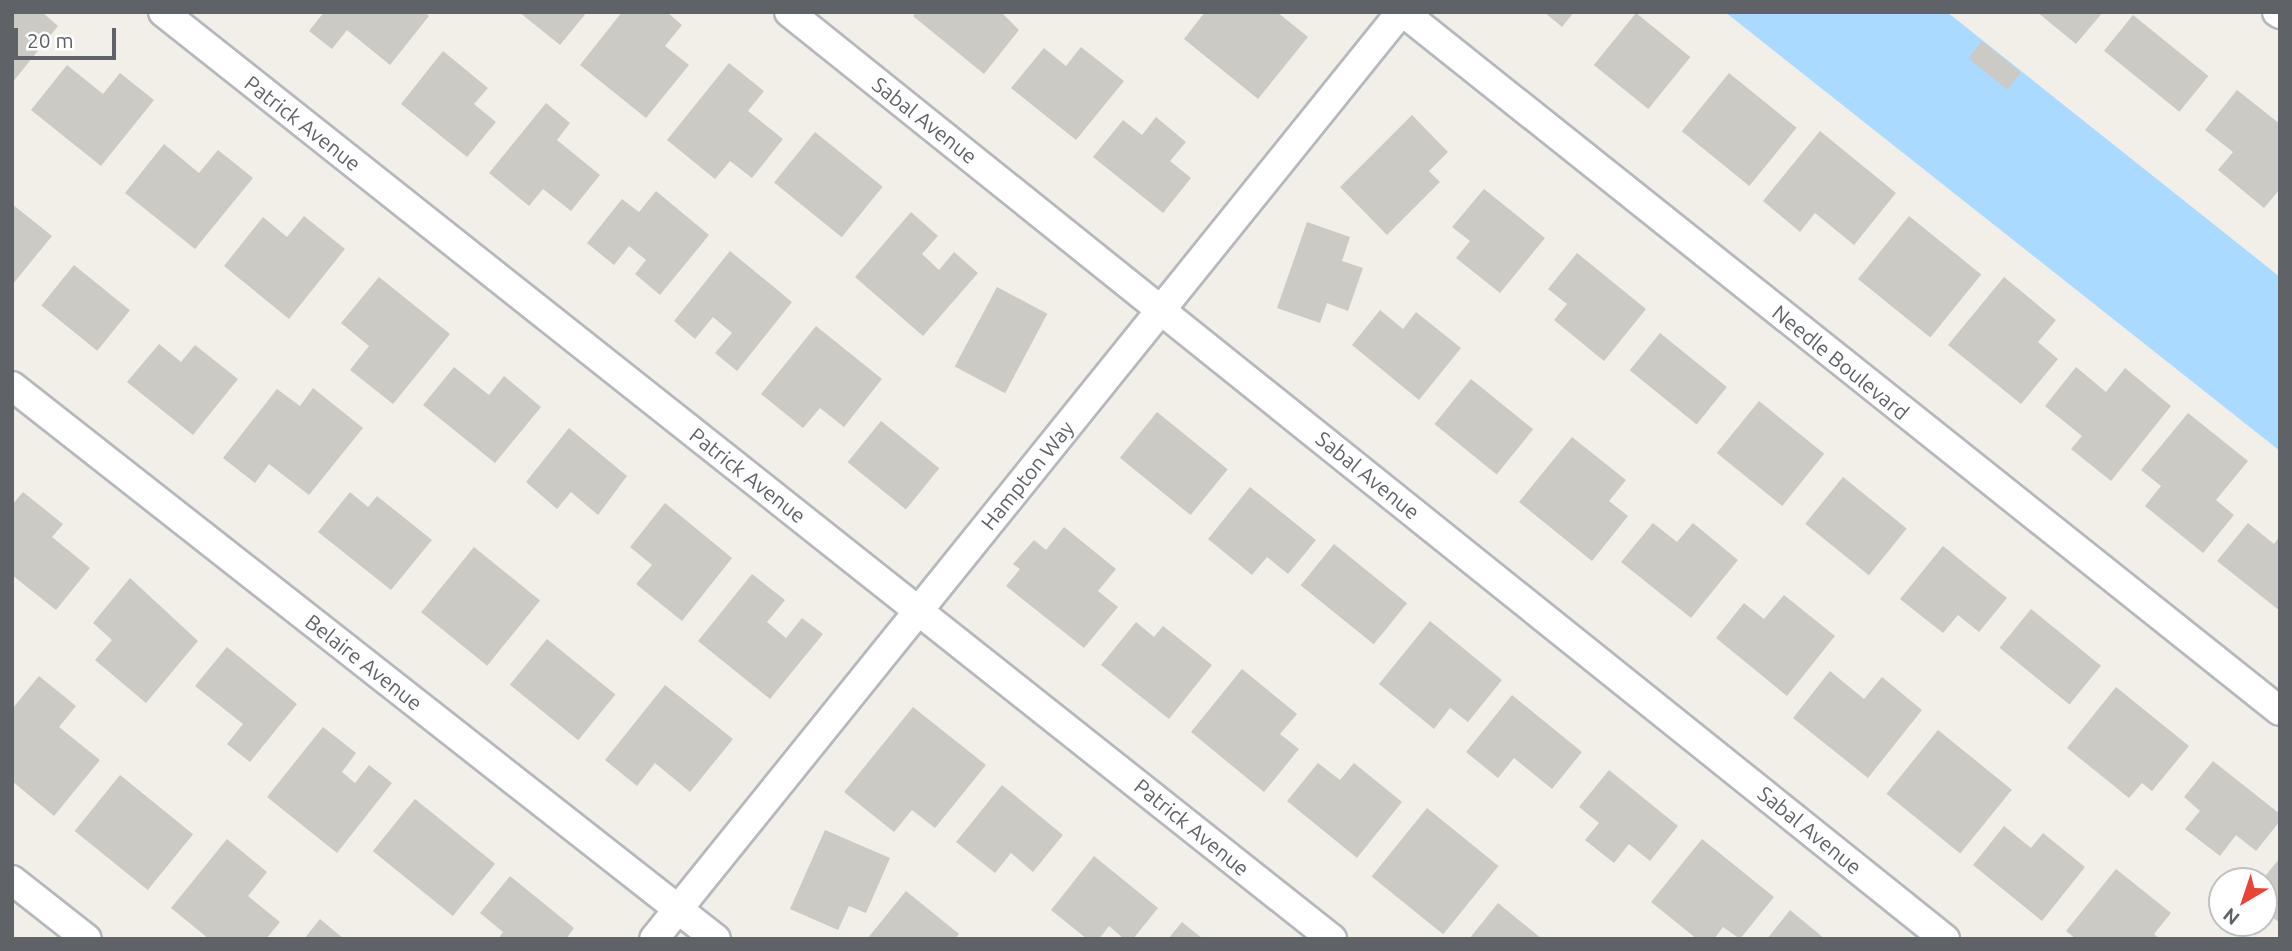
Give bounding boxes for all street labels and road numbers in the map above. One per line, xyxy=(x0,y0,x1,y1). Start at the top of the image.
street label: Patrick Avenue xyxy=(240,70,366,176)
street label: Sabal Avenue xyxy=(868,71,982,169)
street label: Needle Boulevard xyxy=(1768,299,1914,425)
street label: Hampton Way xyxy=(975,415,1079,535)
street label: Patrick Avenue xyxy=(685,422,811,528)
street label: Sabal Avenue xyxy=(1311,426,1425,524)
street label: Belaire Avenue xyxy=(301,609,427,715)
street label: Patrick Avenue xyxy=(1130,773,1254,881)
street label: Sabal Avenue xyxy=(1753,781,1867,879)

